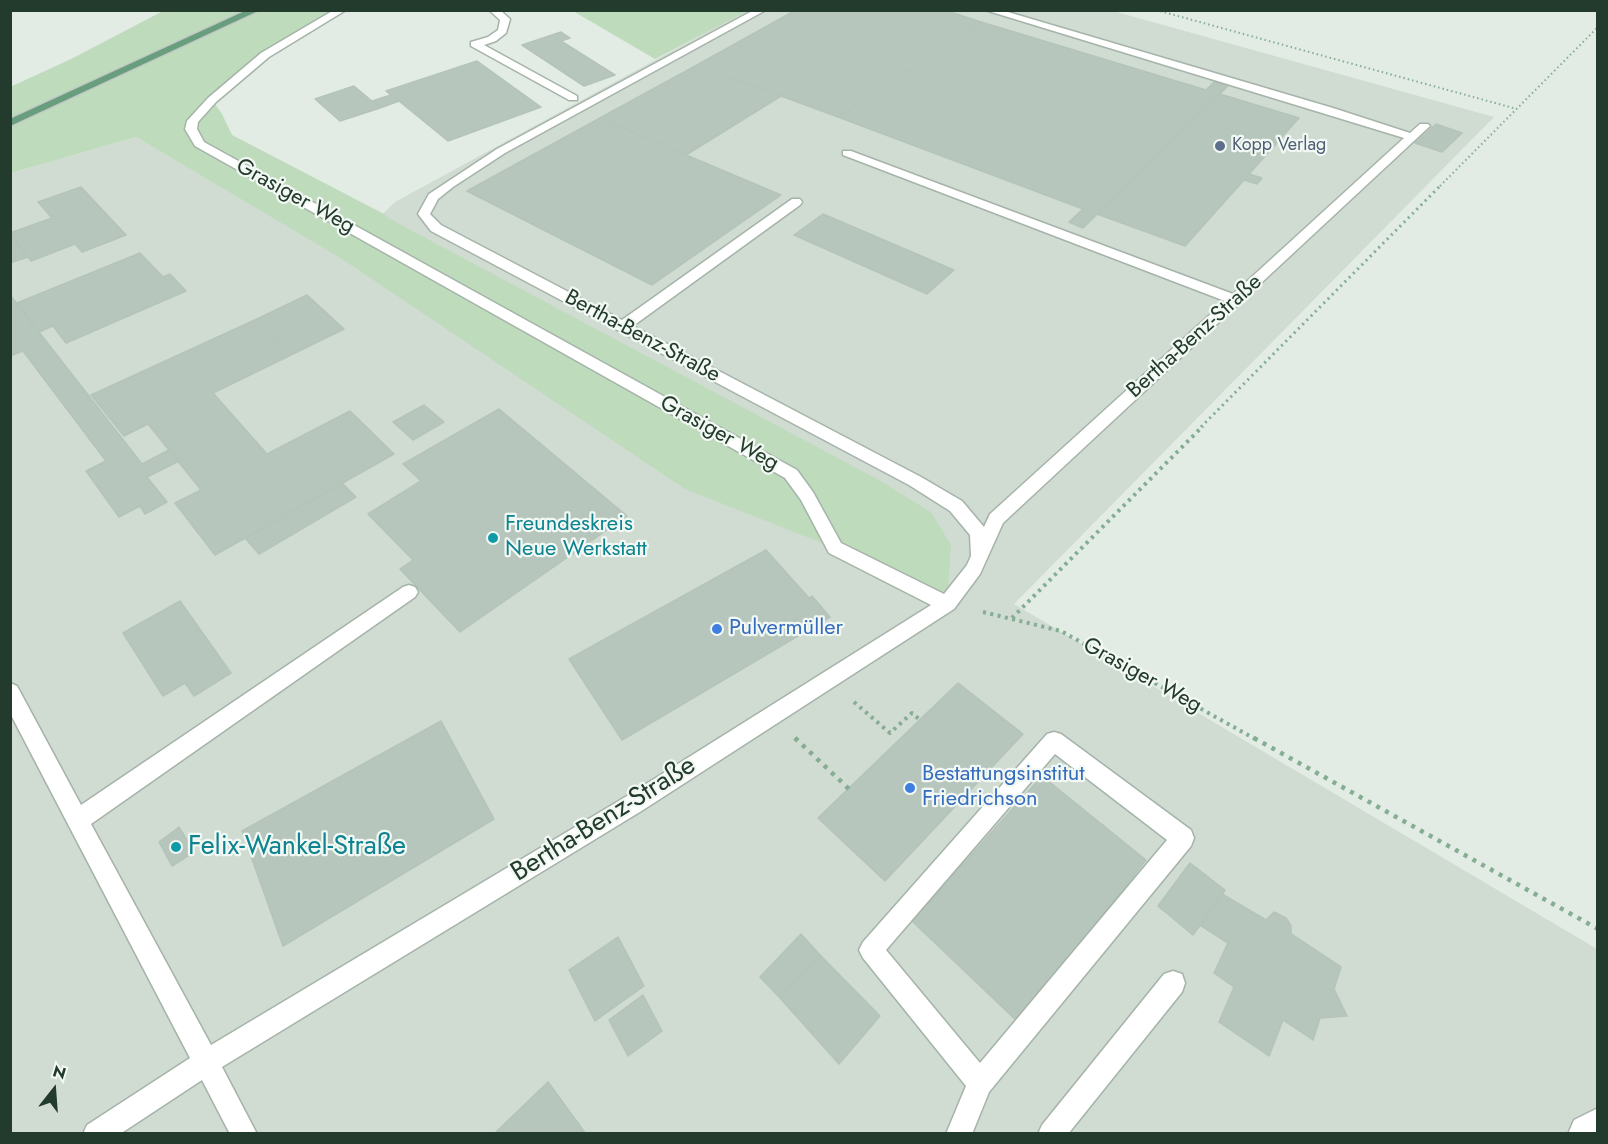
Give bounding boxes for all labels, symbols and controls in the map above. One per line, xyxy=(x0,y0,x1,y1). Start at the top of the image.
place label: Kopp Verlag xyxy=(1232,135,1326,157)
marker: Kopp Verlag xyxy=(1213,139,1227,153)
street label: Grasiger Weg xyxy=(231,154,359,240)
street label: Bertha-Benz-Straße xyxy=(1122,270,1268,404)
street label: Bertha-Benz-Straße xyxy=(560,285,724,389)
street label: Grasiger Weg xyxy=(655,391,783,477)
place label: Freundeskreis Neue Werkstatt xyxy=(505,512,647,564)
marker: Freundeskreis Neue Werkstatt xyxy=(486,531,500,545)
place label: Pulvermüller xyxy=(729,616,843,642)
marker: Pulvermüller xyxy=(710,622,724,636)
street label: Grasiger Weg xyxy=(1078,633,1206,719)
street label: Bertha-Benz-Straße xyxy=(506,750,702,890)
place label: Bestattungsinstitut Friedrichson xyxy=(922,762,1085,813)
marker: Bestattungsinstitut Friedrichson xyxy=(903,781,917,795)
place label: Felix-Wankel-Straße xyxy=(188,831,406,863)
marker: Felix-Wankel-Straße xyxy=(169,840,183,854)
text: N xyxy=(50,1059,69,1085)
north arrow xyxy=(24,1060,84,1120)

